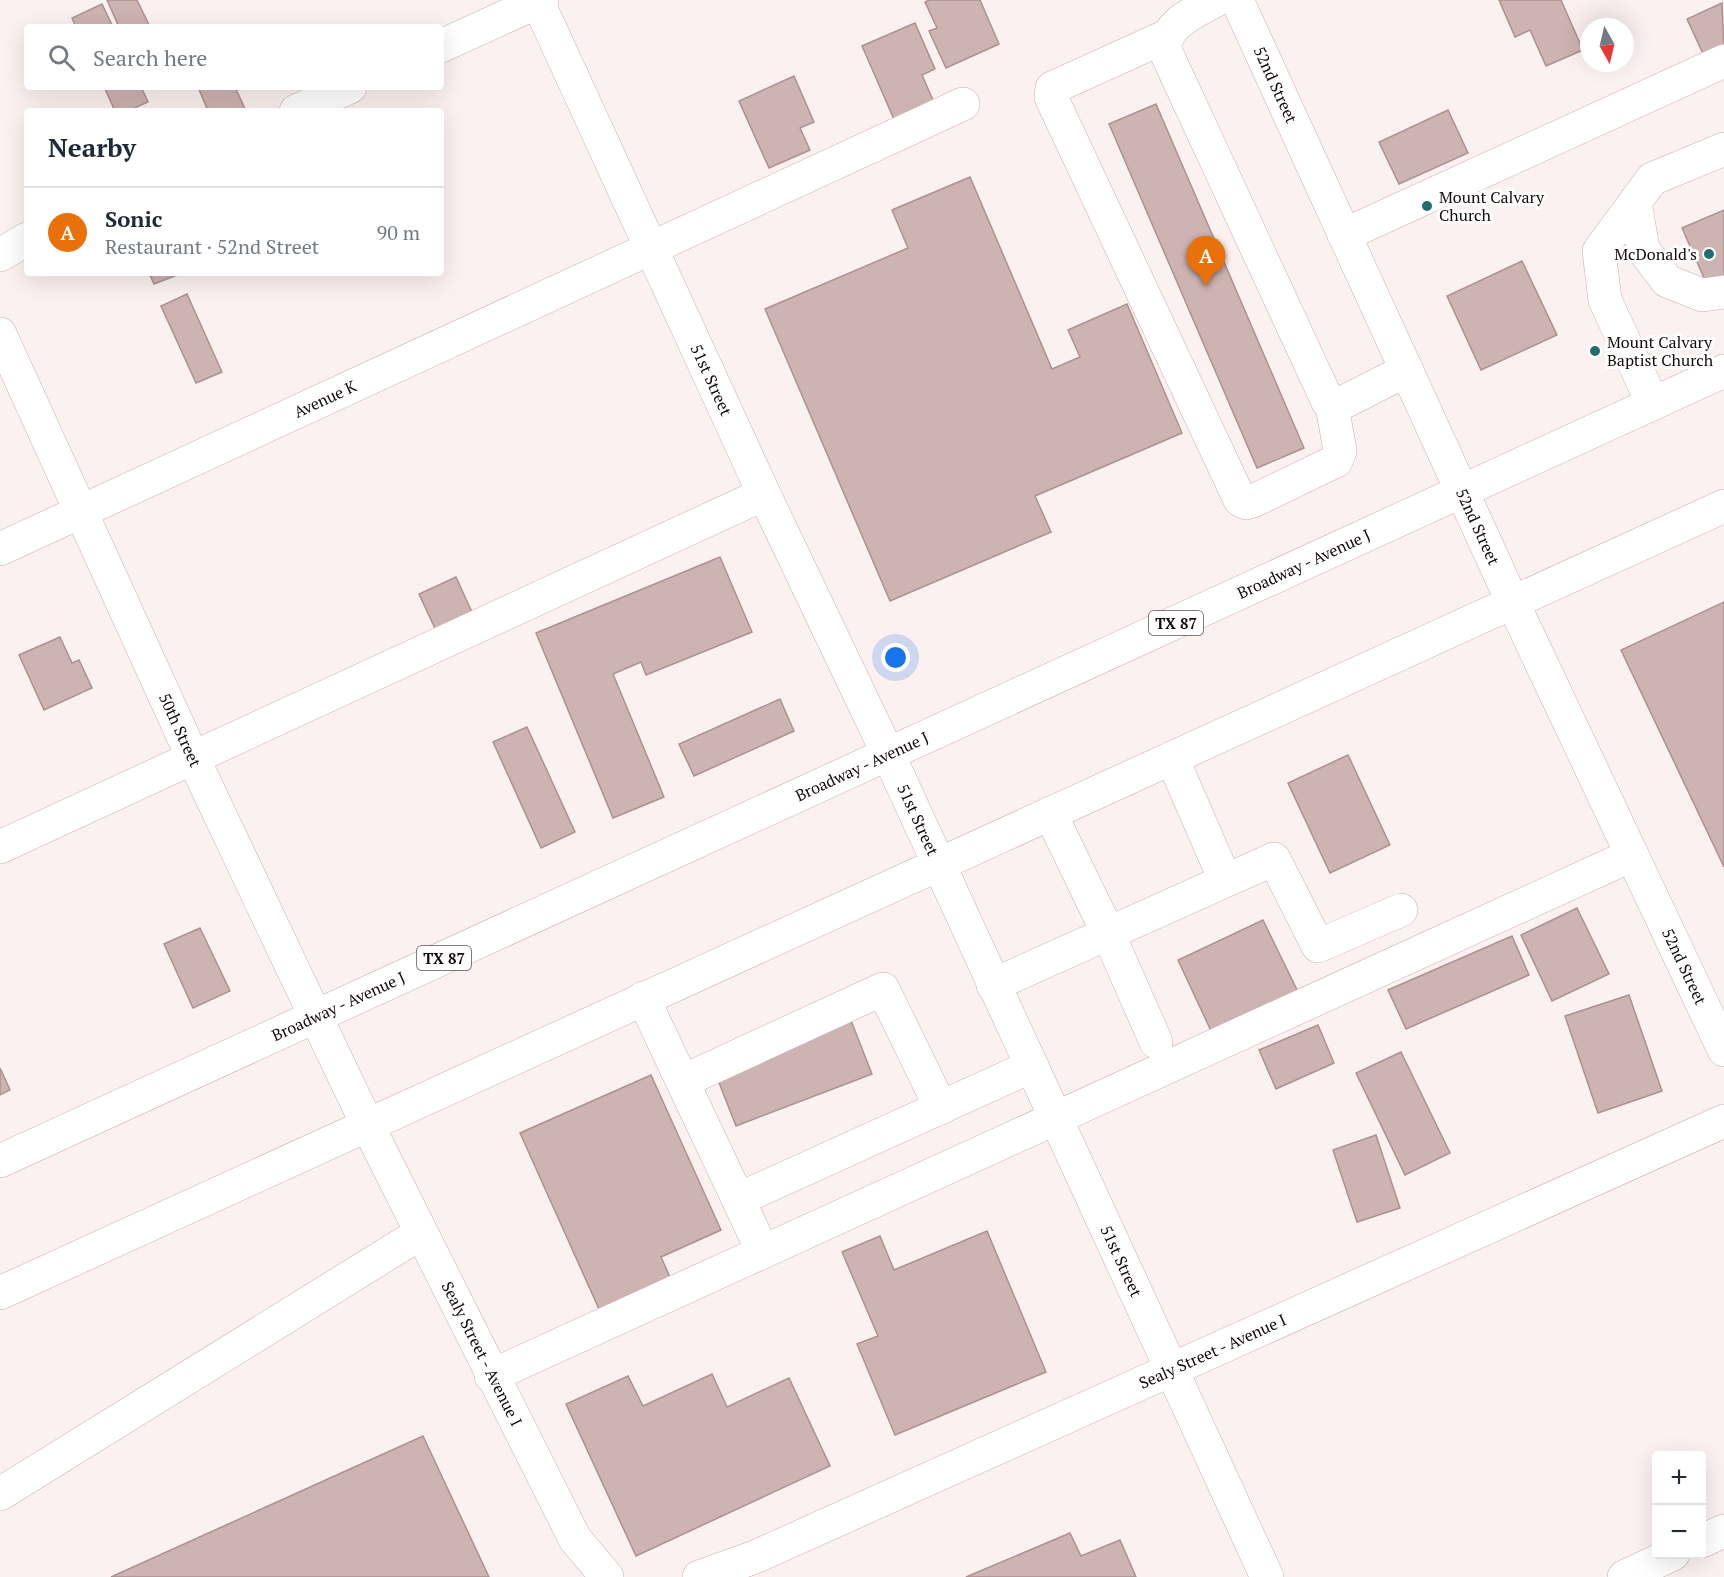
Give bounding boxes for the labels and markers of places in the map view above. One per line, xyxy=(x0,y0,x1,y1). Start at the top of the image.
place label: Mount Calvary Church xyxy=(1439,186,1545,226)
marker: Mount Calvary Church xyxy=(1420,199,1434,213)
pin: A xyxy=(1186,236,1226,286)
place label: McDonald's xyxy=(1614,243,1697,265)
marker: McDonald's xyxy=(1702,247,1716,261)
place label: Mount Calvary Baptist Church xyxy=(1607,331,1714,371)
marker: Mount Calvary Baptist Church xyxy=(1588,344,1602,358)

